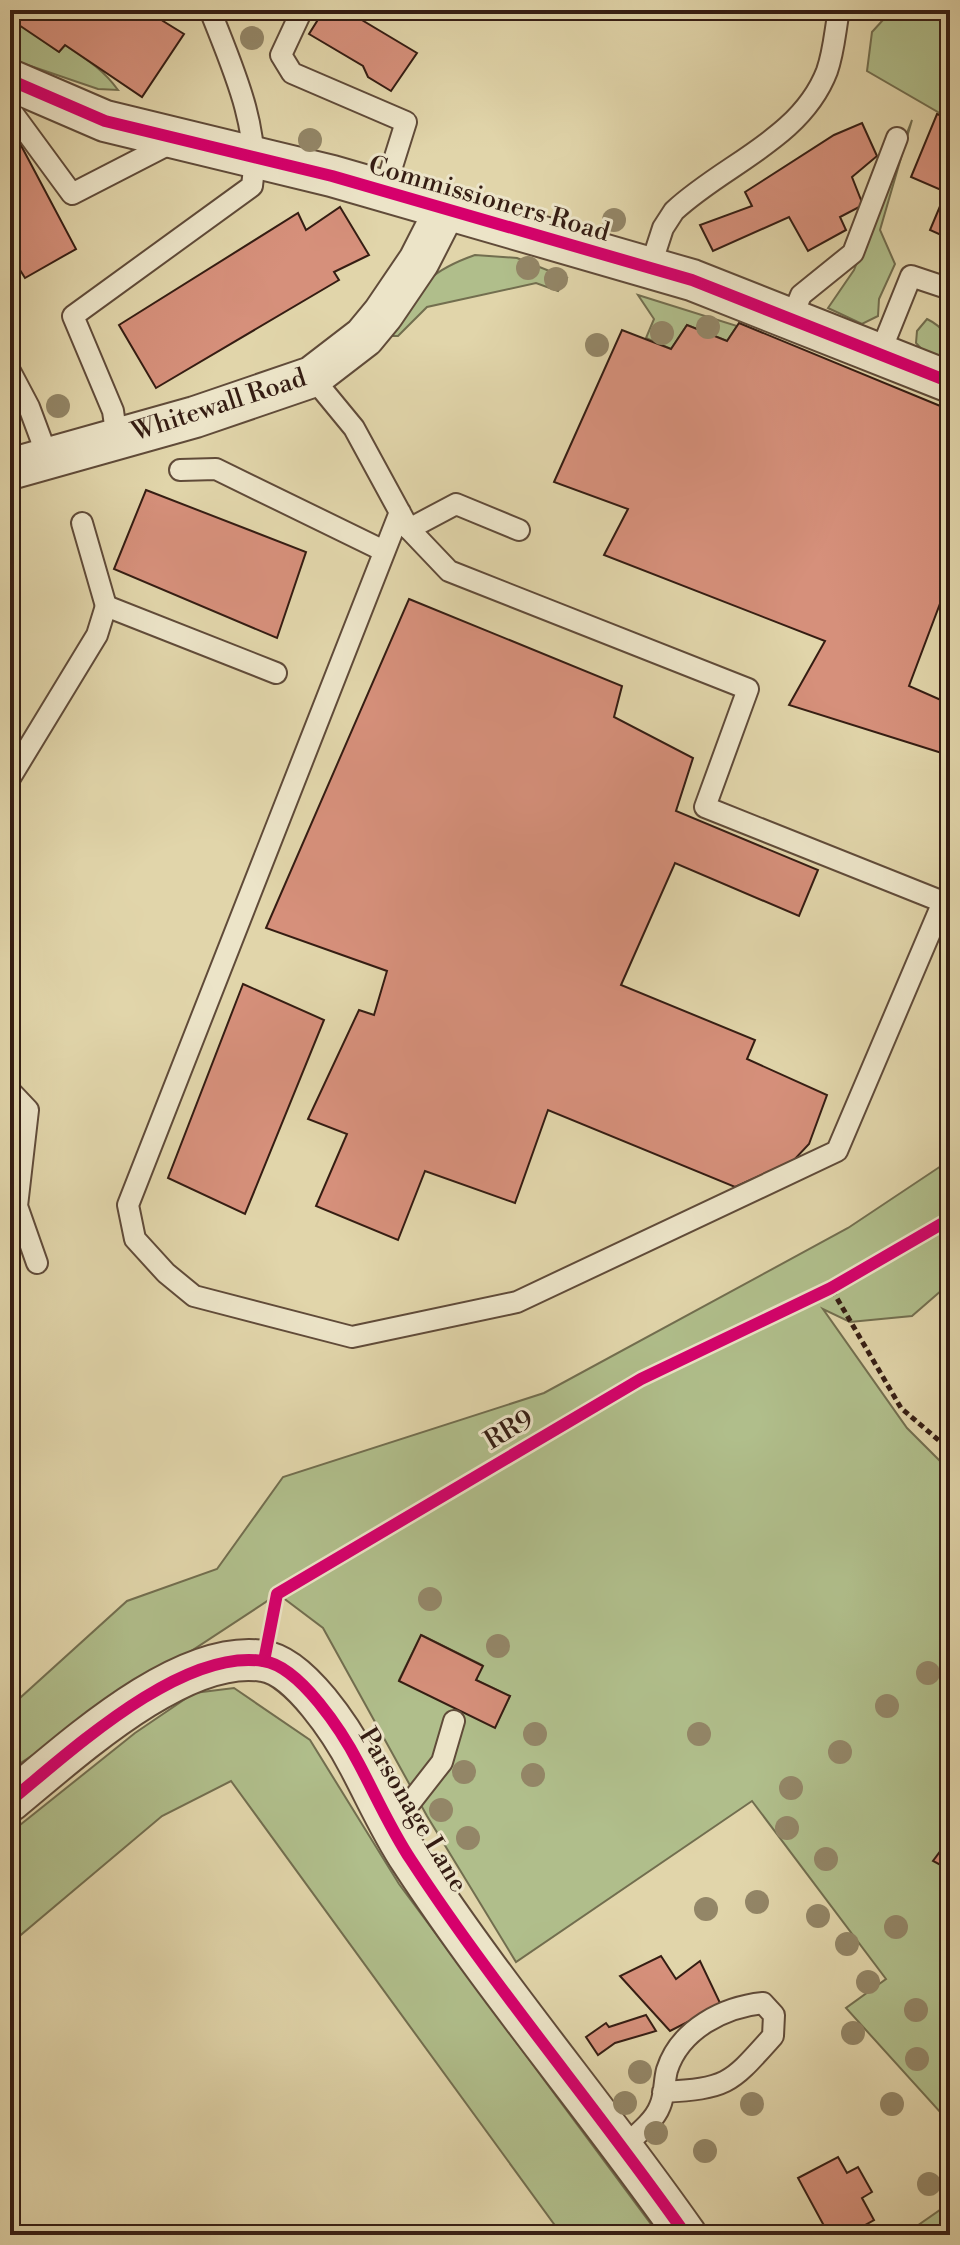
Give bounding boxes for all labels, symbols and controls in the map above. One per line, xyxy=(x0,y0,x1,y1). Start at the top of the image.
street label: Commissioners Road xyxy=(365,149,614,249)
street label: Whitewall Road xyxy=(127,362,311,449)
street label: RR9 xyxy=(479,1403,539,1457)
street label: Parsonage Lane xyxy=(351,1722,475,1898)

